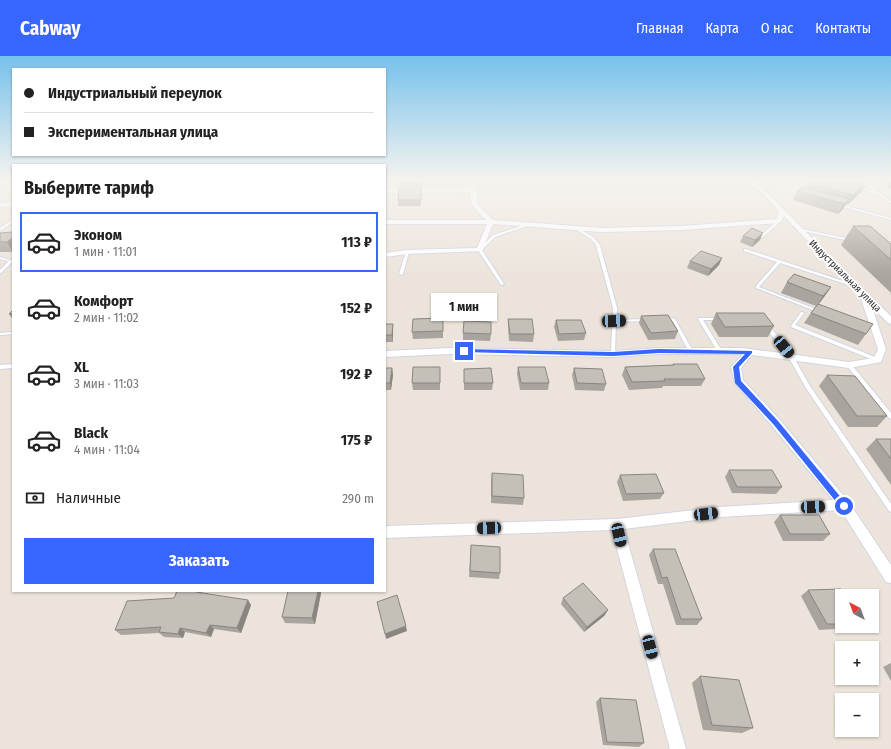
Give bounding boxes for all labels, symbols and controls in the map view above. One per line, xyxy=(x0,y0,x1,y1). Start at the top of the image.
text: Cabway xyxy=(20,17,80,40)
text: Главная xyxy=(636,20,683,37)
text: Карта xyxy=(705,20,739,37)
text: О нас xyxy=(761,20,793,37)
text: Контакты xyxy=(815,20,871,37)
text: Индустриальный переулок xyxy=(48,84,222,102)
text: Экспериментальная улица xyxy=(48,123,218,141)
text: Выберите тариф xyxy=(24,177,154,199)
icon: car xyxy=(26,224,62,260)
text: Эконом xyxy=(74,226,122,244)
text: 113 ₽ xyxy=(341,233,372,251)
street label: Индустриальная улица xyxy=(806,237,884,315)
text: 1 мин · 11:01 xyxy=(74,244,137,259)
icon: car xyxy=(26,290,62,326)
text: Комфорт xyxy=(74,292,133,310)
callout: 1 мин xyxy=(431,293,497,321)
text: 152 ₽ xyxy=(340,299,372,317)
text: 1 мин xyxy=(449,299,479,314)
text: 2 мин · 11:02 xyxy=(74,310,139,325)
car xyxy=(602,315,626,327)
car xyxy=(772,334,796,360)
route end xyxy=(455,342,473,360)
icon: car xyxy=(26,356,62,392)
text: XL xyxy=(74,358,89,376)
text: 192 ₽ xyxy=(340,365,372,383)
text: 3 мин · 11:03 xyxy=(74,376,139,391)
icon: car xyxy=(26,422,62,458)
text: Black xyxy=(74,424,108,442)
text: 175 ₽ xyxy=(341,431,372,449)
text: 4 мин · 11:04 xyxy=(74,442,140,457)
icon: cash xyxy=(24,487,46,509)
text: Наличные xyxy=(56,489,121,507)
text: 290 m xyxy=(342,491,374,506)
route start xyxy=(835,497,853,515)
car xyxy=(801,500,825,514)
car xyxy=(693,507,719,521)
car xyxy=(477,522,501,534)
car xyxy=(610,522,628,548)
button: Заказать xyxy=(24,538,374,584)
north arrow xyxy=(835,589,879,633)
map controls xyxy=(835,589,879,737)
car xyxy=(641,634,659,660)
button: + xyxy=(835,641,879,685)
button: − xyxy=(835,693,879,737)

